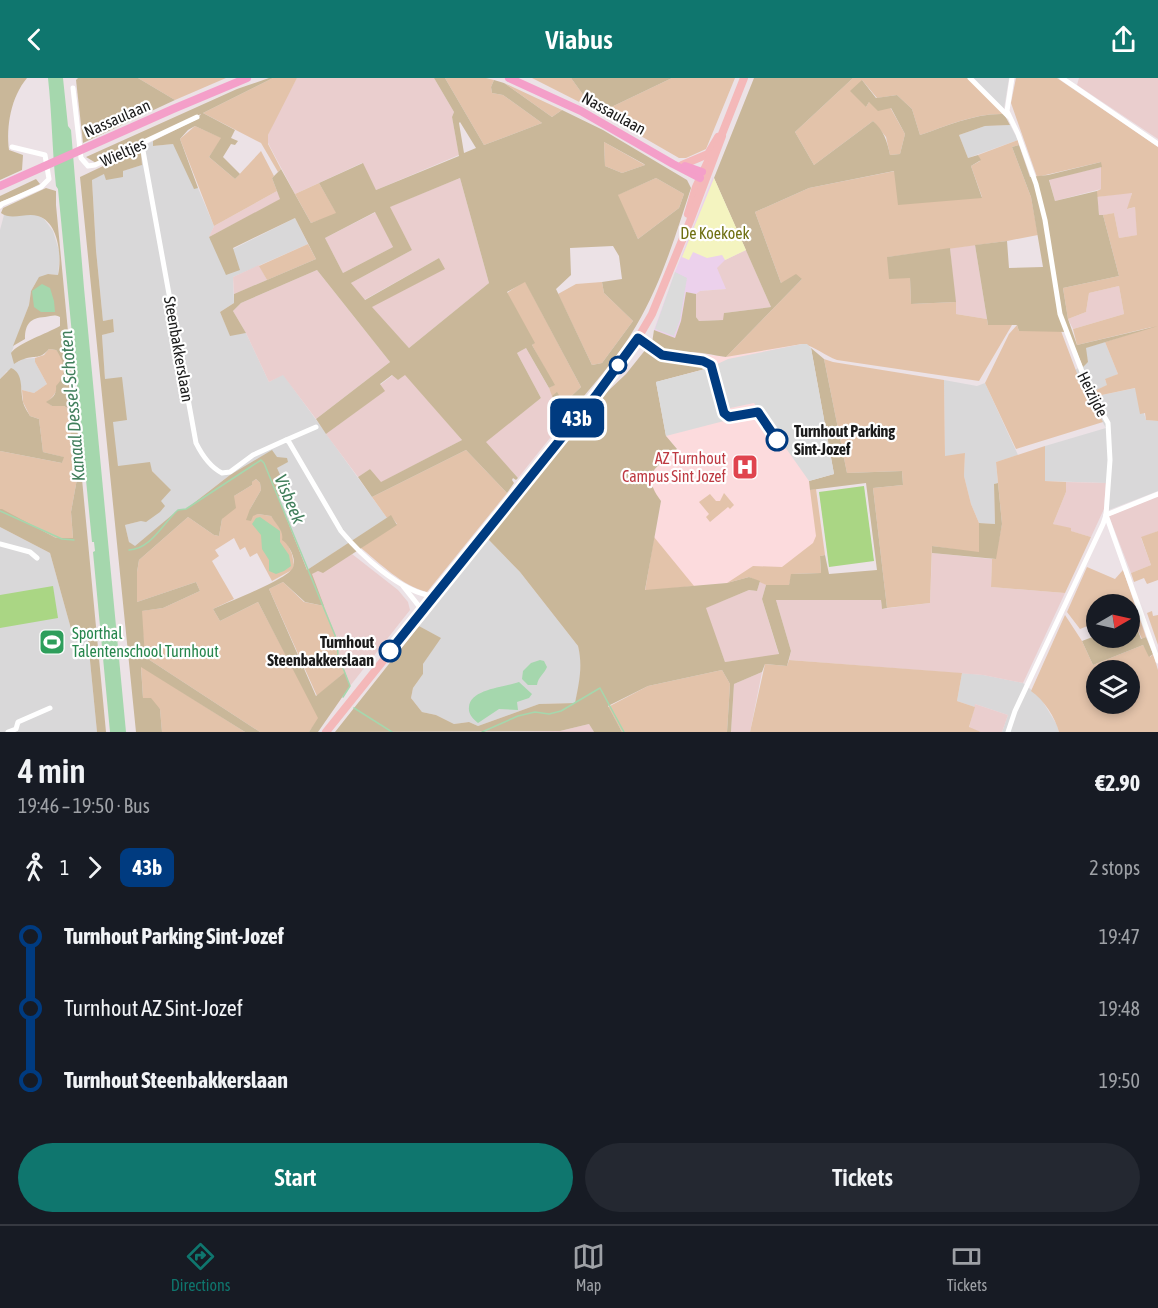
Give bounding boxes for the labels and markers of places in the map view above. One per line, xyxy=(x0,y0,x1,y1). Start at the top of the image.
unlabelled marker xyxy=(609,356,627,374)
place label: Turnhout Parking Sint-Jozef xyxy=(794,422,895,458)
marker: Turnhout Parking Sint-Jozef xyxy=(766,429,788,451)
place label: AZ Turnhout Campus Sint Jozef xyxy=(622,449,727,486)
hospital icon: AZ Turnhout Campus Sint Jozef xyxy=(730,452,760,482)
place label: Sporthal Talentenschool Turnhout xyxy=(72,624,219,660)
sports icon: Sporthal Talentenschool Turnhout xyxy=(37,627,67,657)
place label: Turnhout Steenbakkerslaan xyxy=(267,633,374,669)
marker: Turnhout Steenbakkerslaan xyxy=(379,640,401,662)

